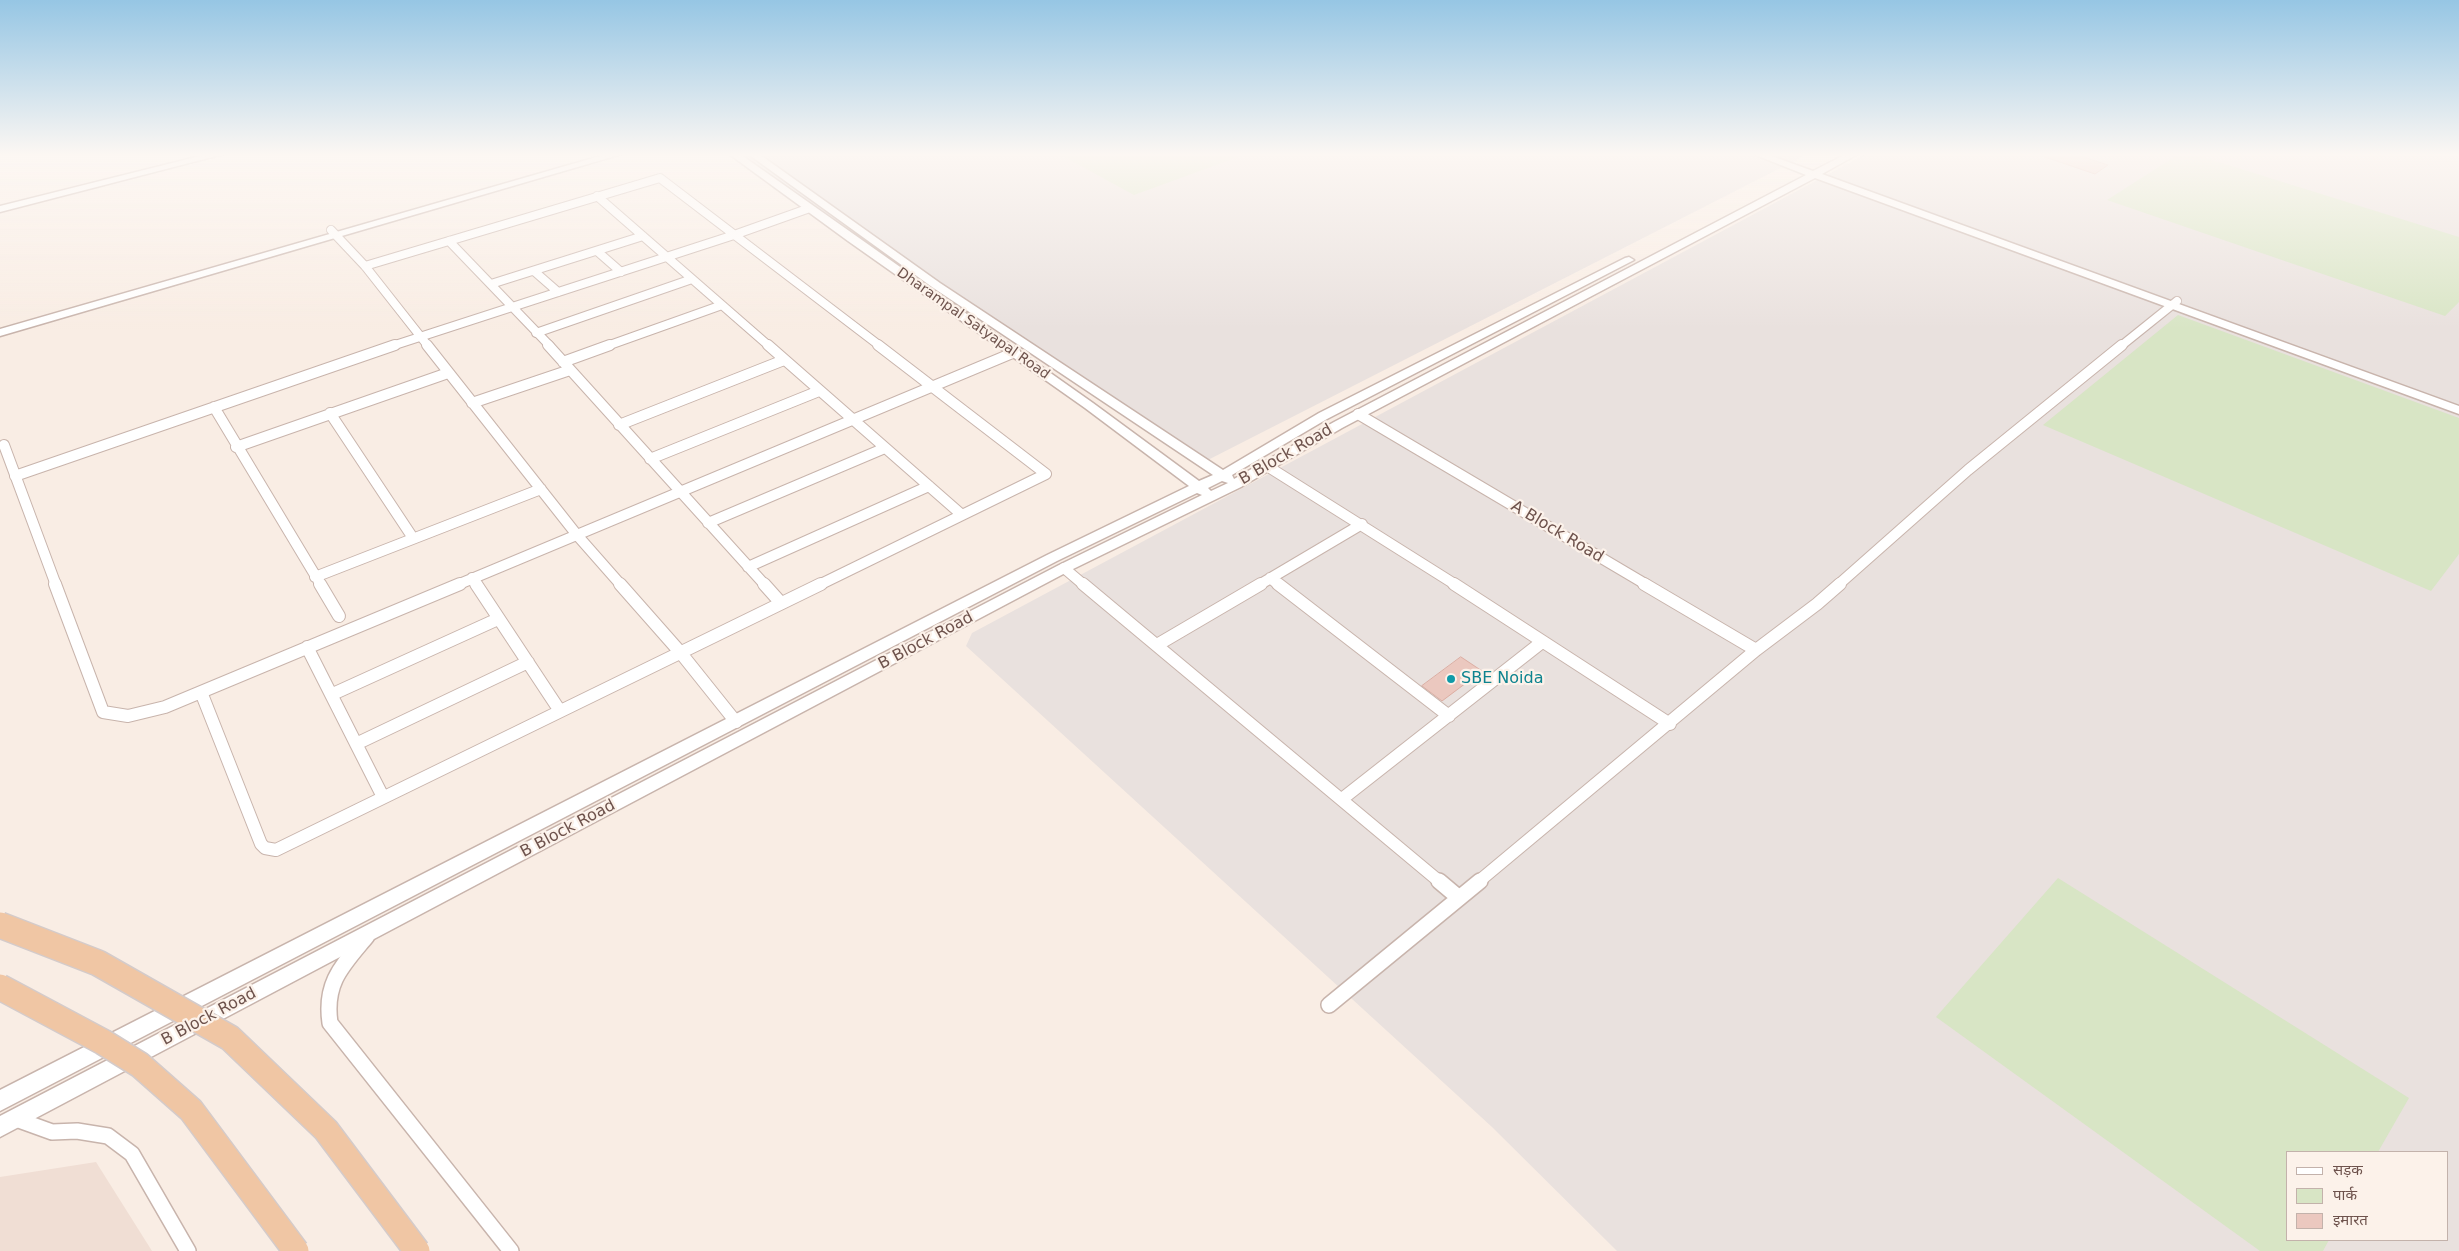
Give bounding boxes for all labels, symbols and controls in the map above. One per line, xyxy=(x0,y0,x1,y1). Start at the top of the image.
street label: Dharampal Satyapal Road xyxy=(893,265,1053,383)
street label: B Block Road xyxy=(1236,421,1336,489)
street label: A Block Road xyxy=(1507,497,1607,567)
street label: B Block Road xyxy=(875,608,977,674)
place label: SBE Noida xyxy=(1461,669,1543,689)
marker: SBE Noida xyxy=(1445,673,1457,685)
street label: B Block Road xyxy=(517,796,619,862)
street label: B Block Road xyxy=(158,984,260,1050)
legend xyxy=(2286,1151,2449,1241)
text: सड़क xyxy=(2333,1161,2363,1179)
text: पार्क xyxy=(2333,1186,2357,1204)
text: इमारत xyxy=(2333,1211,2368,1229)

